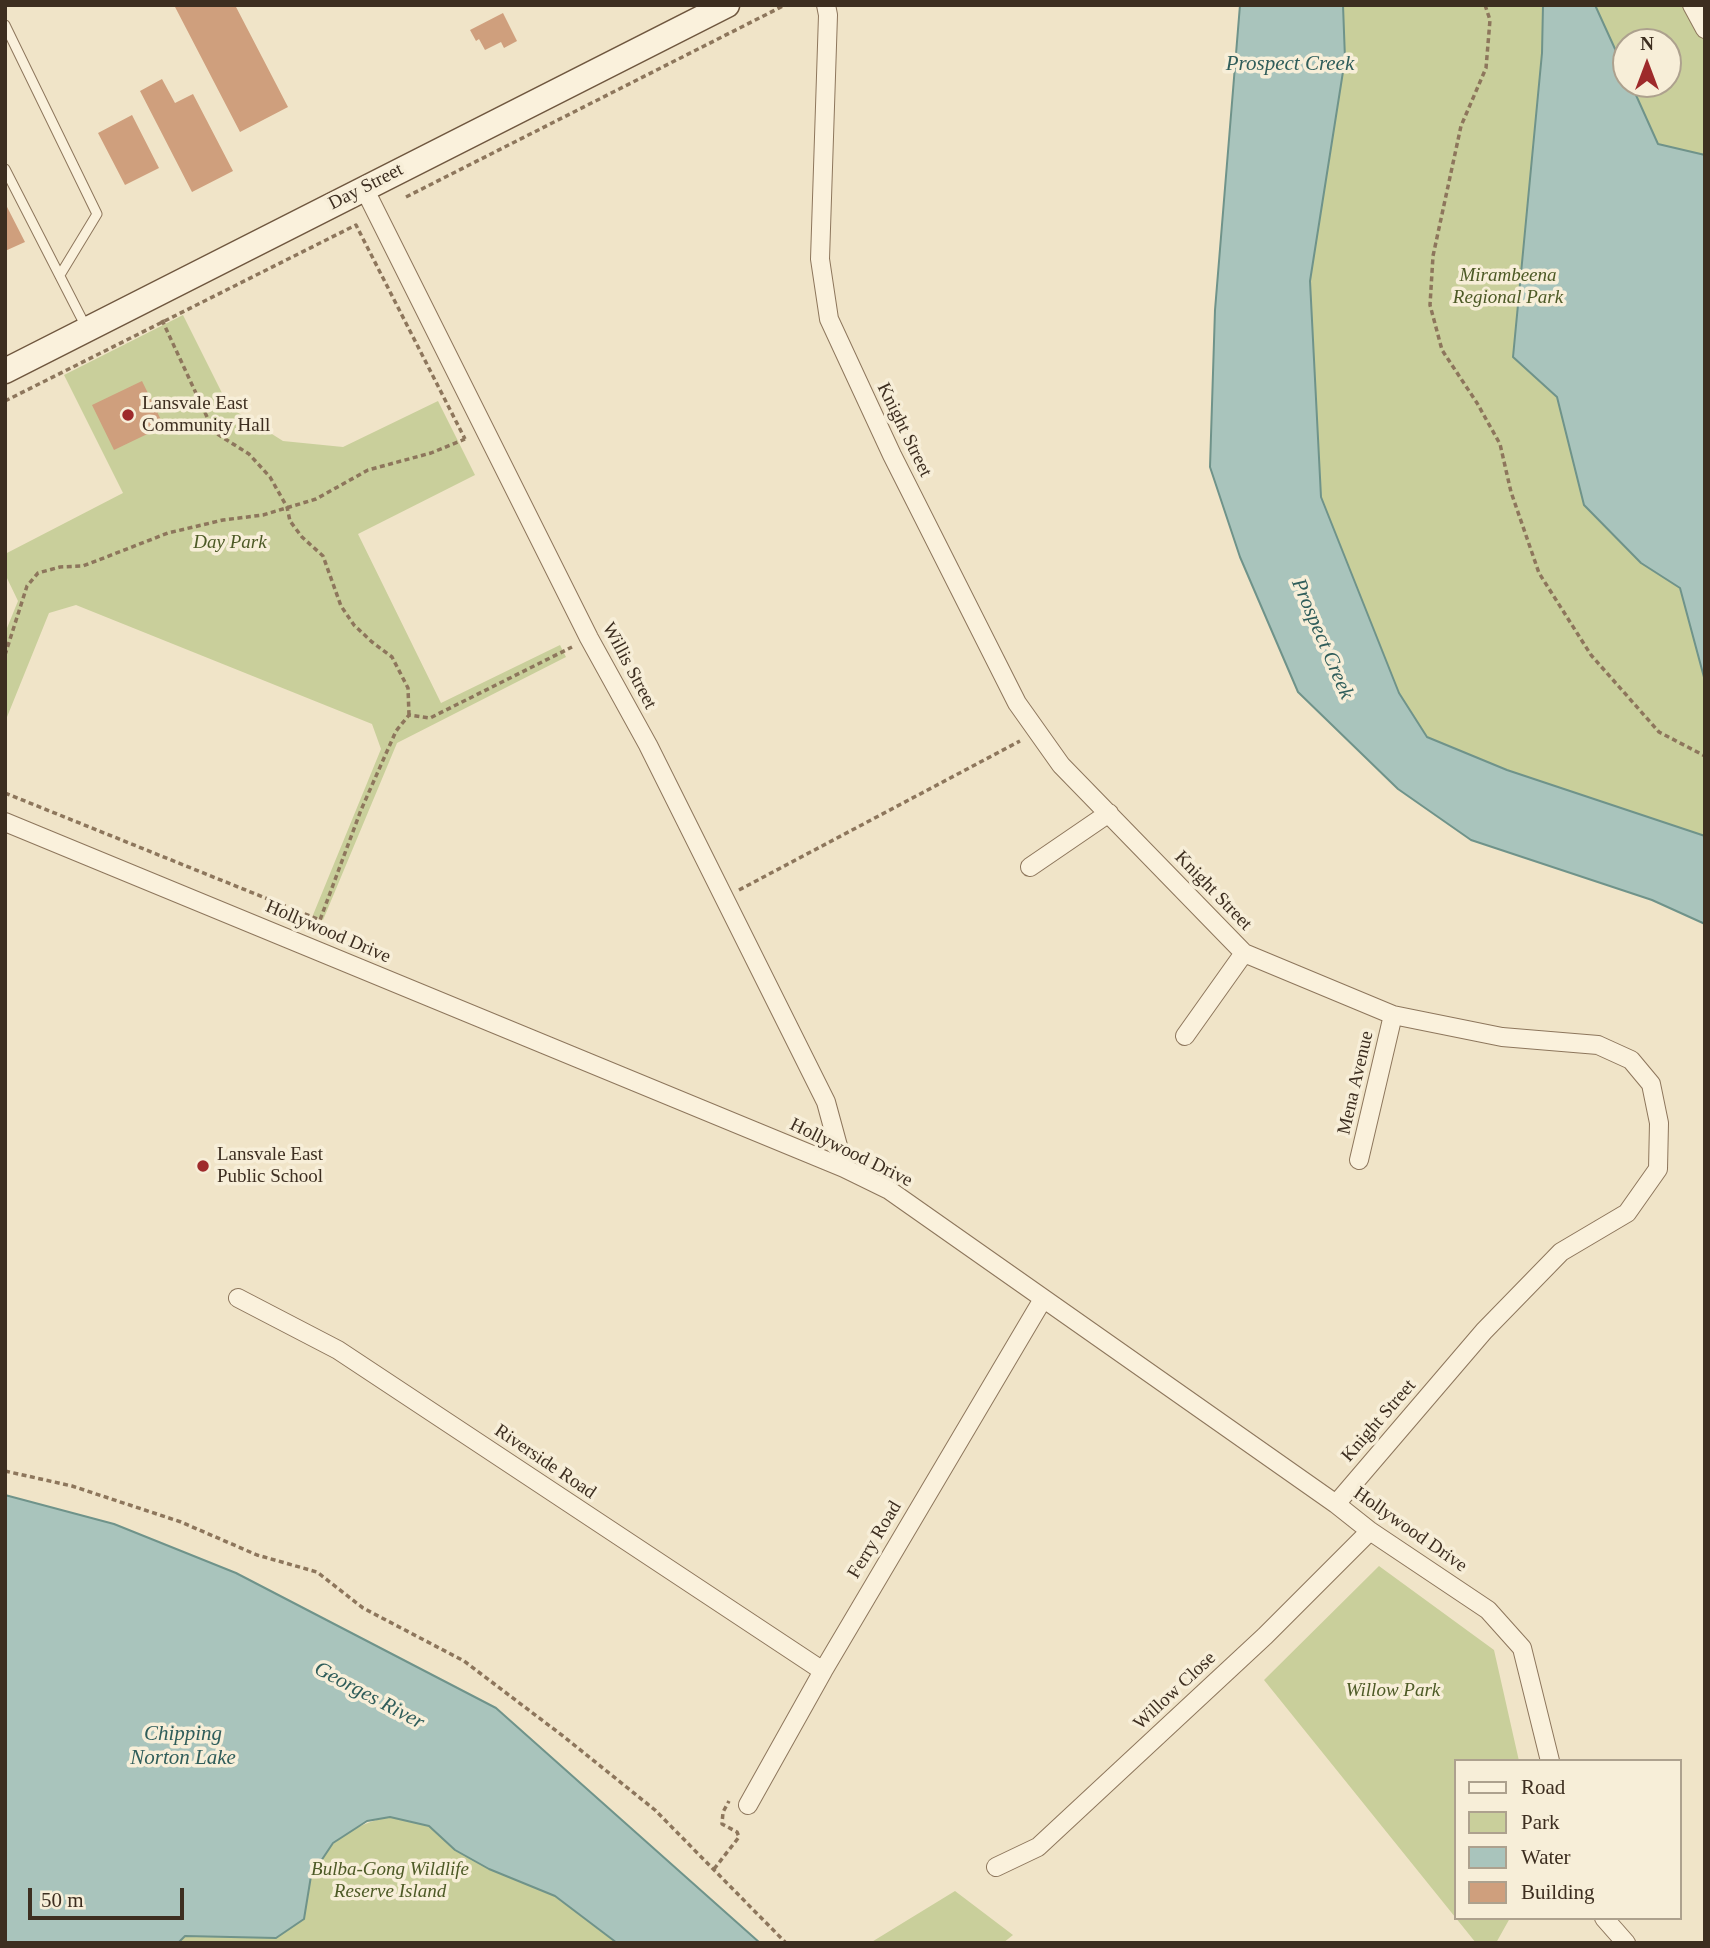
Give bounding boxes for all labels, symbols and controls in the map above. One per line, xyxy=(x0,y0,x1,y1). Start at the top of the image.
north arrow xyxy=(1612,28,1682,98)
text: N xyxy=(1640,33,1654,54)
water label: Prospect Creek xyxy=(1226,51,1354,77)
street label: Day Street xyxy=(325,159,407,215)
park label: Mirambeena Regional Park xyxy=(1453,265,1563,309)
street label: Knight Street xyxy=(871,379,937,481)
place label: Lansvale East Community Hall xyxy=(142,393,270,437)
marker: Lansvale East Community Hall xyxy=(120,407,136,423)
park label: Day Park xyxy=(193,532,267,554)
water label: Prospect Creek xyxy=(1285,575,1359,703)
street label: Willis Street xyxy=(597,619,661,713)
street label: Knight Street xyxy=(1169,846,1257,936)
street label: Hollywood Drive xyxy=(262,895,394,969)
street label: Mena Avenue xyxy=(1333,1029,1379,1137)
street label: Hollywood Drive xyxy=(786,1113,916,1193)
place label: Lansvale East Public School xyxy=(217,1144,323,1188)
marker: Lansvale East Public School xyxy=(195,1158,211,1174)
street label: Knight Street xyxy=(1337,1375,1421,1467)
street label: Riverside Road xyxy=(490,1420,600,1504)
street label: Hollywood Drive xyxy=(1349,1482,1471,1578)
street label: Ferry Road xyxy=(843,1497,907,1583)
street label: Willow Close xyxy=(1129,1647,1221,1735)
water label: Georges River xyxy=(310,1656,428,1736)
park label: Willow Park xyxy=(1346,1680,1440,1702)
water label: Chipping Norton Lake xyxy=(130,1721,236,1771)
legend xyxy=(1454,1759,1682,1920)
text: Road xyxy=(1521,1775,1565,1799)
text: Park xyxy=(1521,1810,1560,1834)
text: Water xyxy=(1521,1845,1571,1869)
park label: Bulba-Gong Wildlife Reserve Island xyxy=(311,1859,469,1903)
scale bar xyxy=(32,1874,187,1918)
text: Building xyxy=(1521,1880,1595,1904)
text: 50 m xyxy=(41,1888,84,1912)

